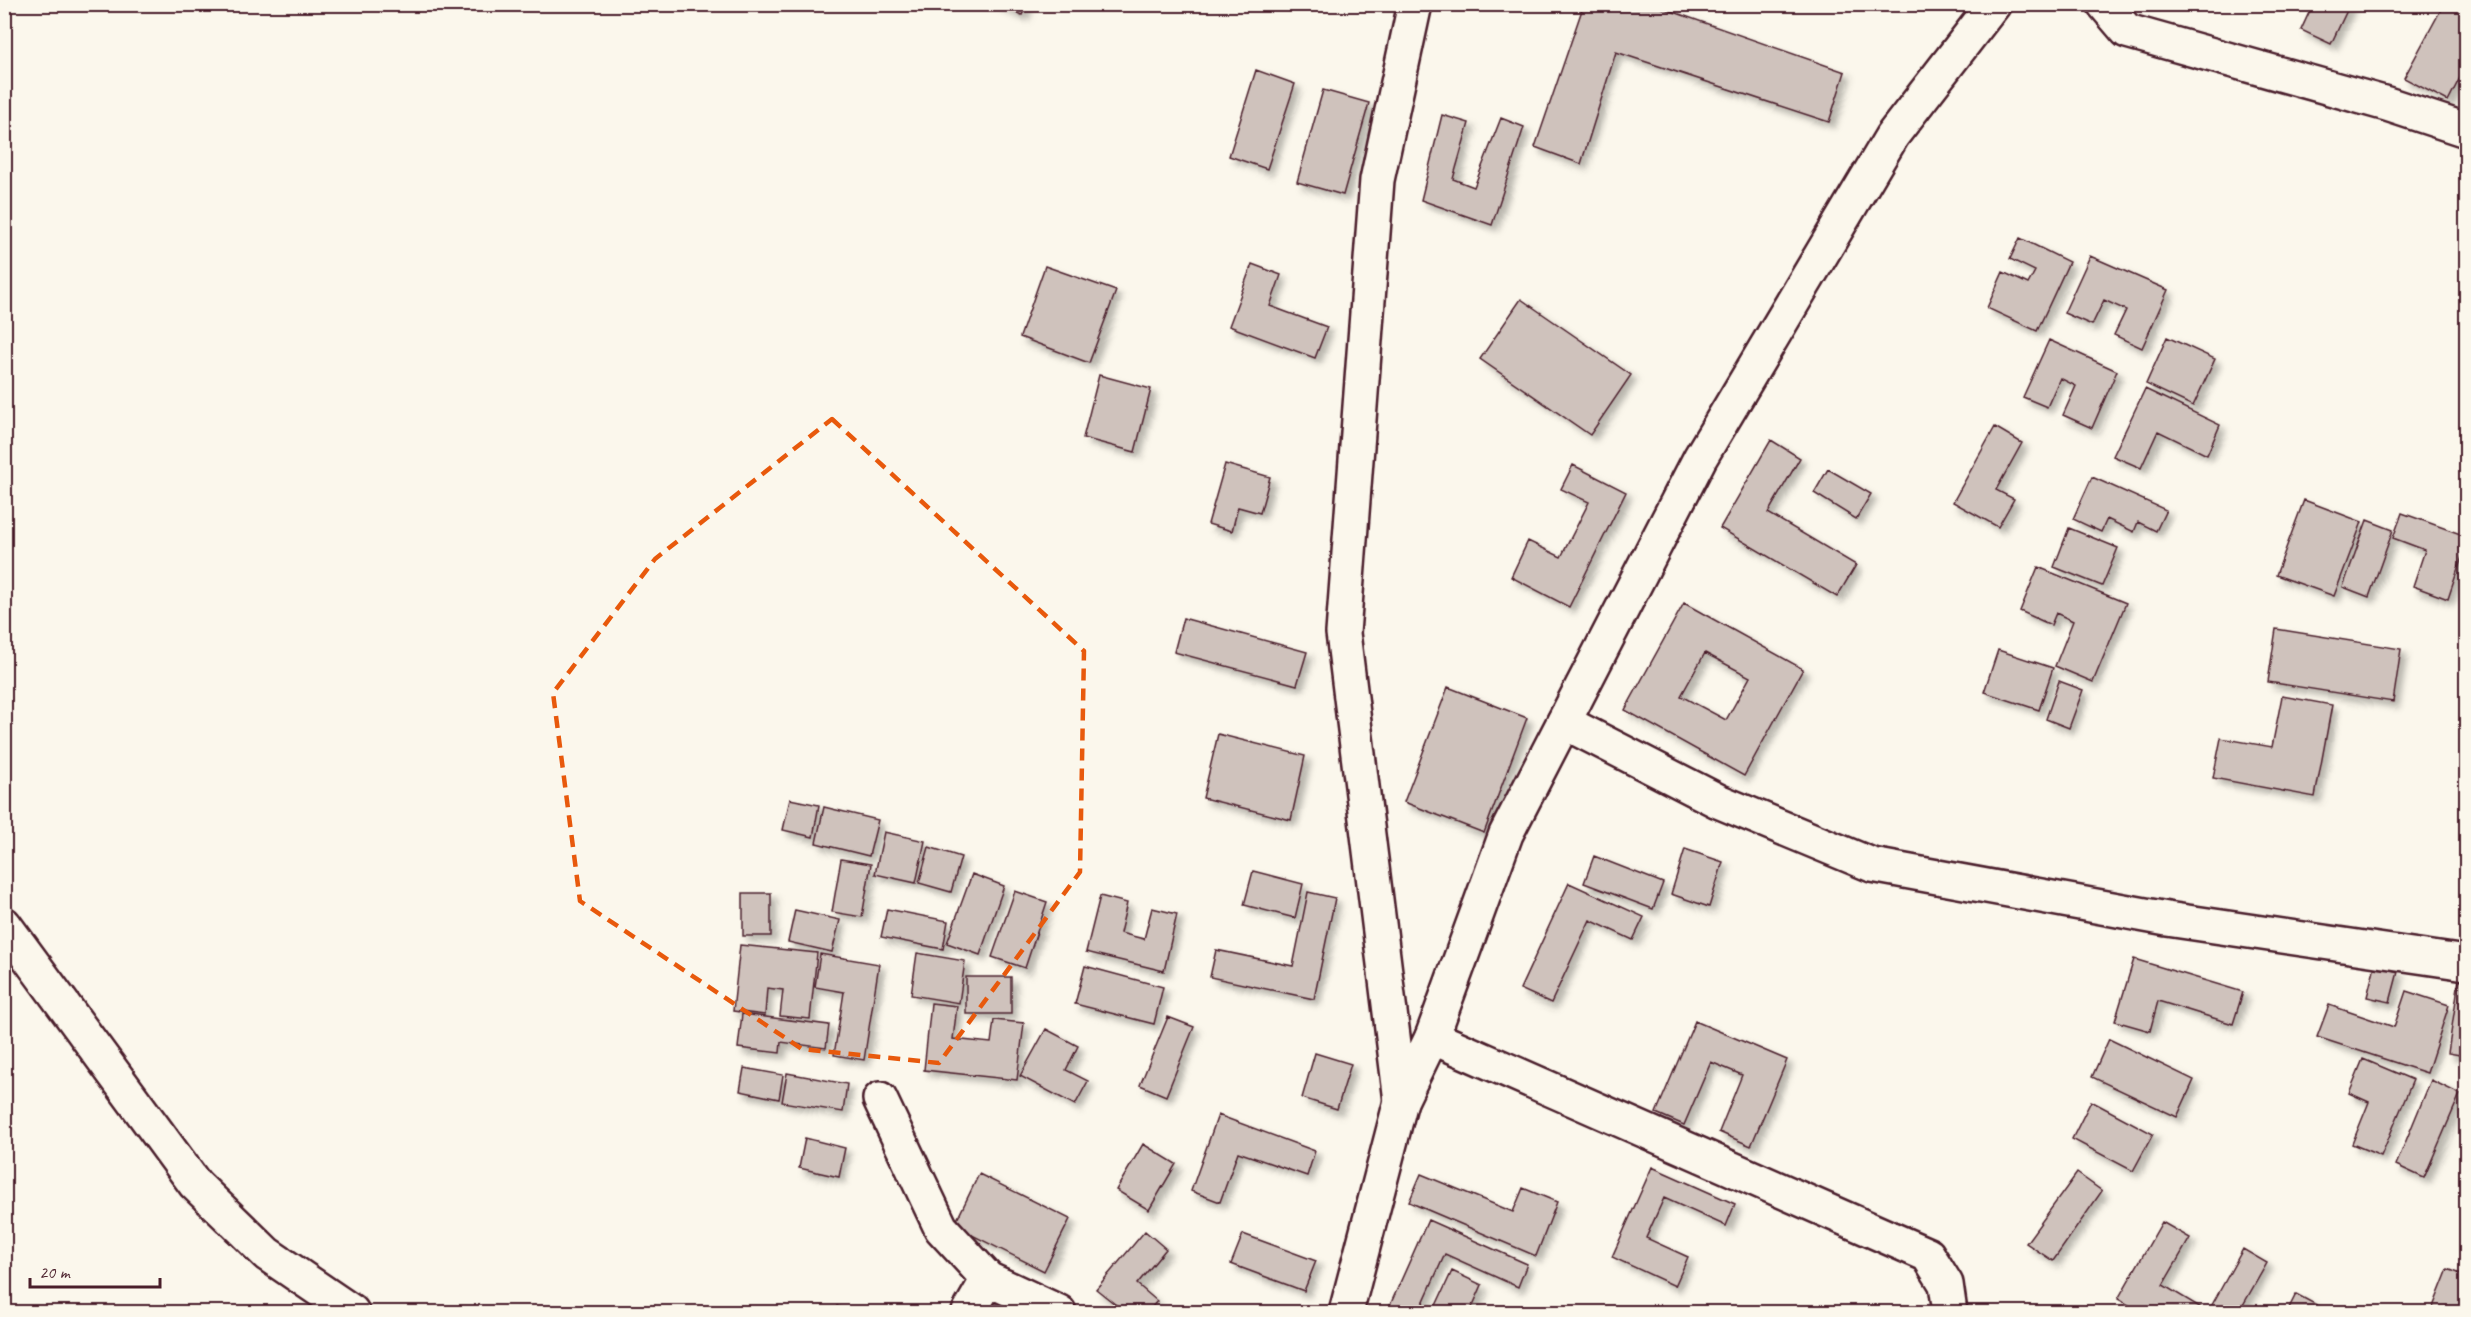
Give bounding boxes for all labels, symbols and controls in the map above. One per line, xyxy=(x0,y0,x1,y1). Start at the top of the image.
scale bar xyxy=(30,1251,160,1289)
text: 20 m xyxy=(39,1261,72,1283)

